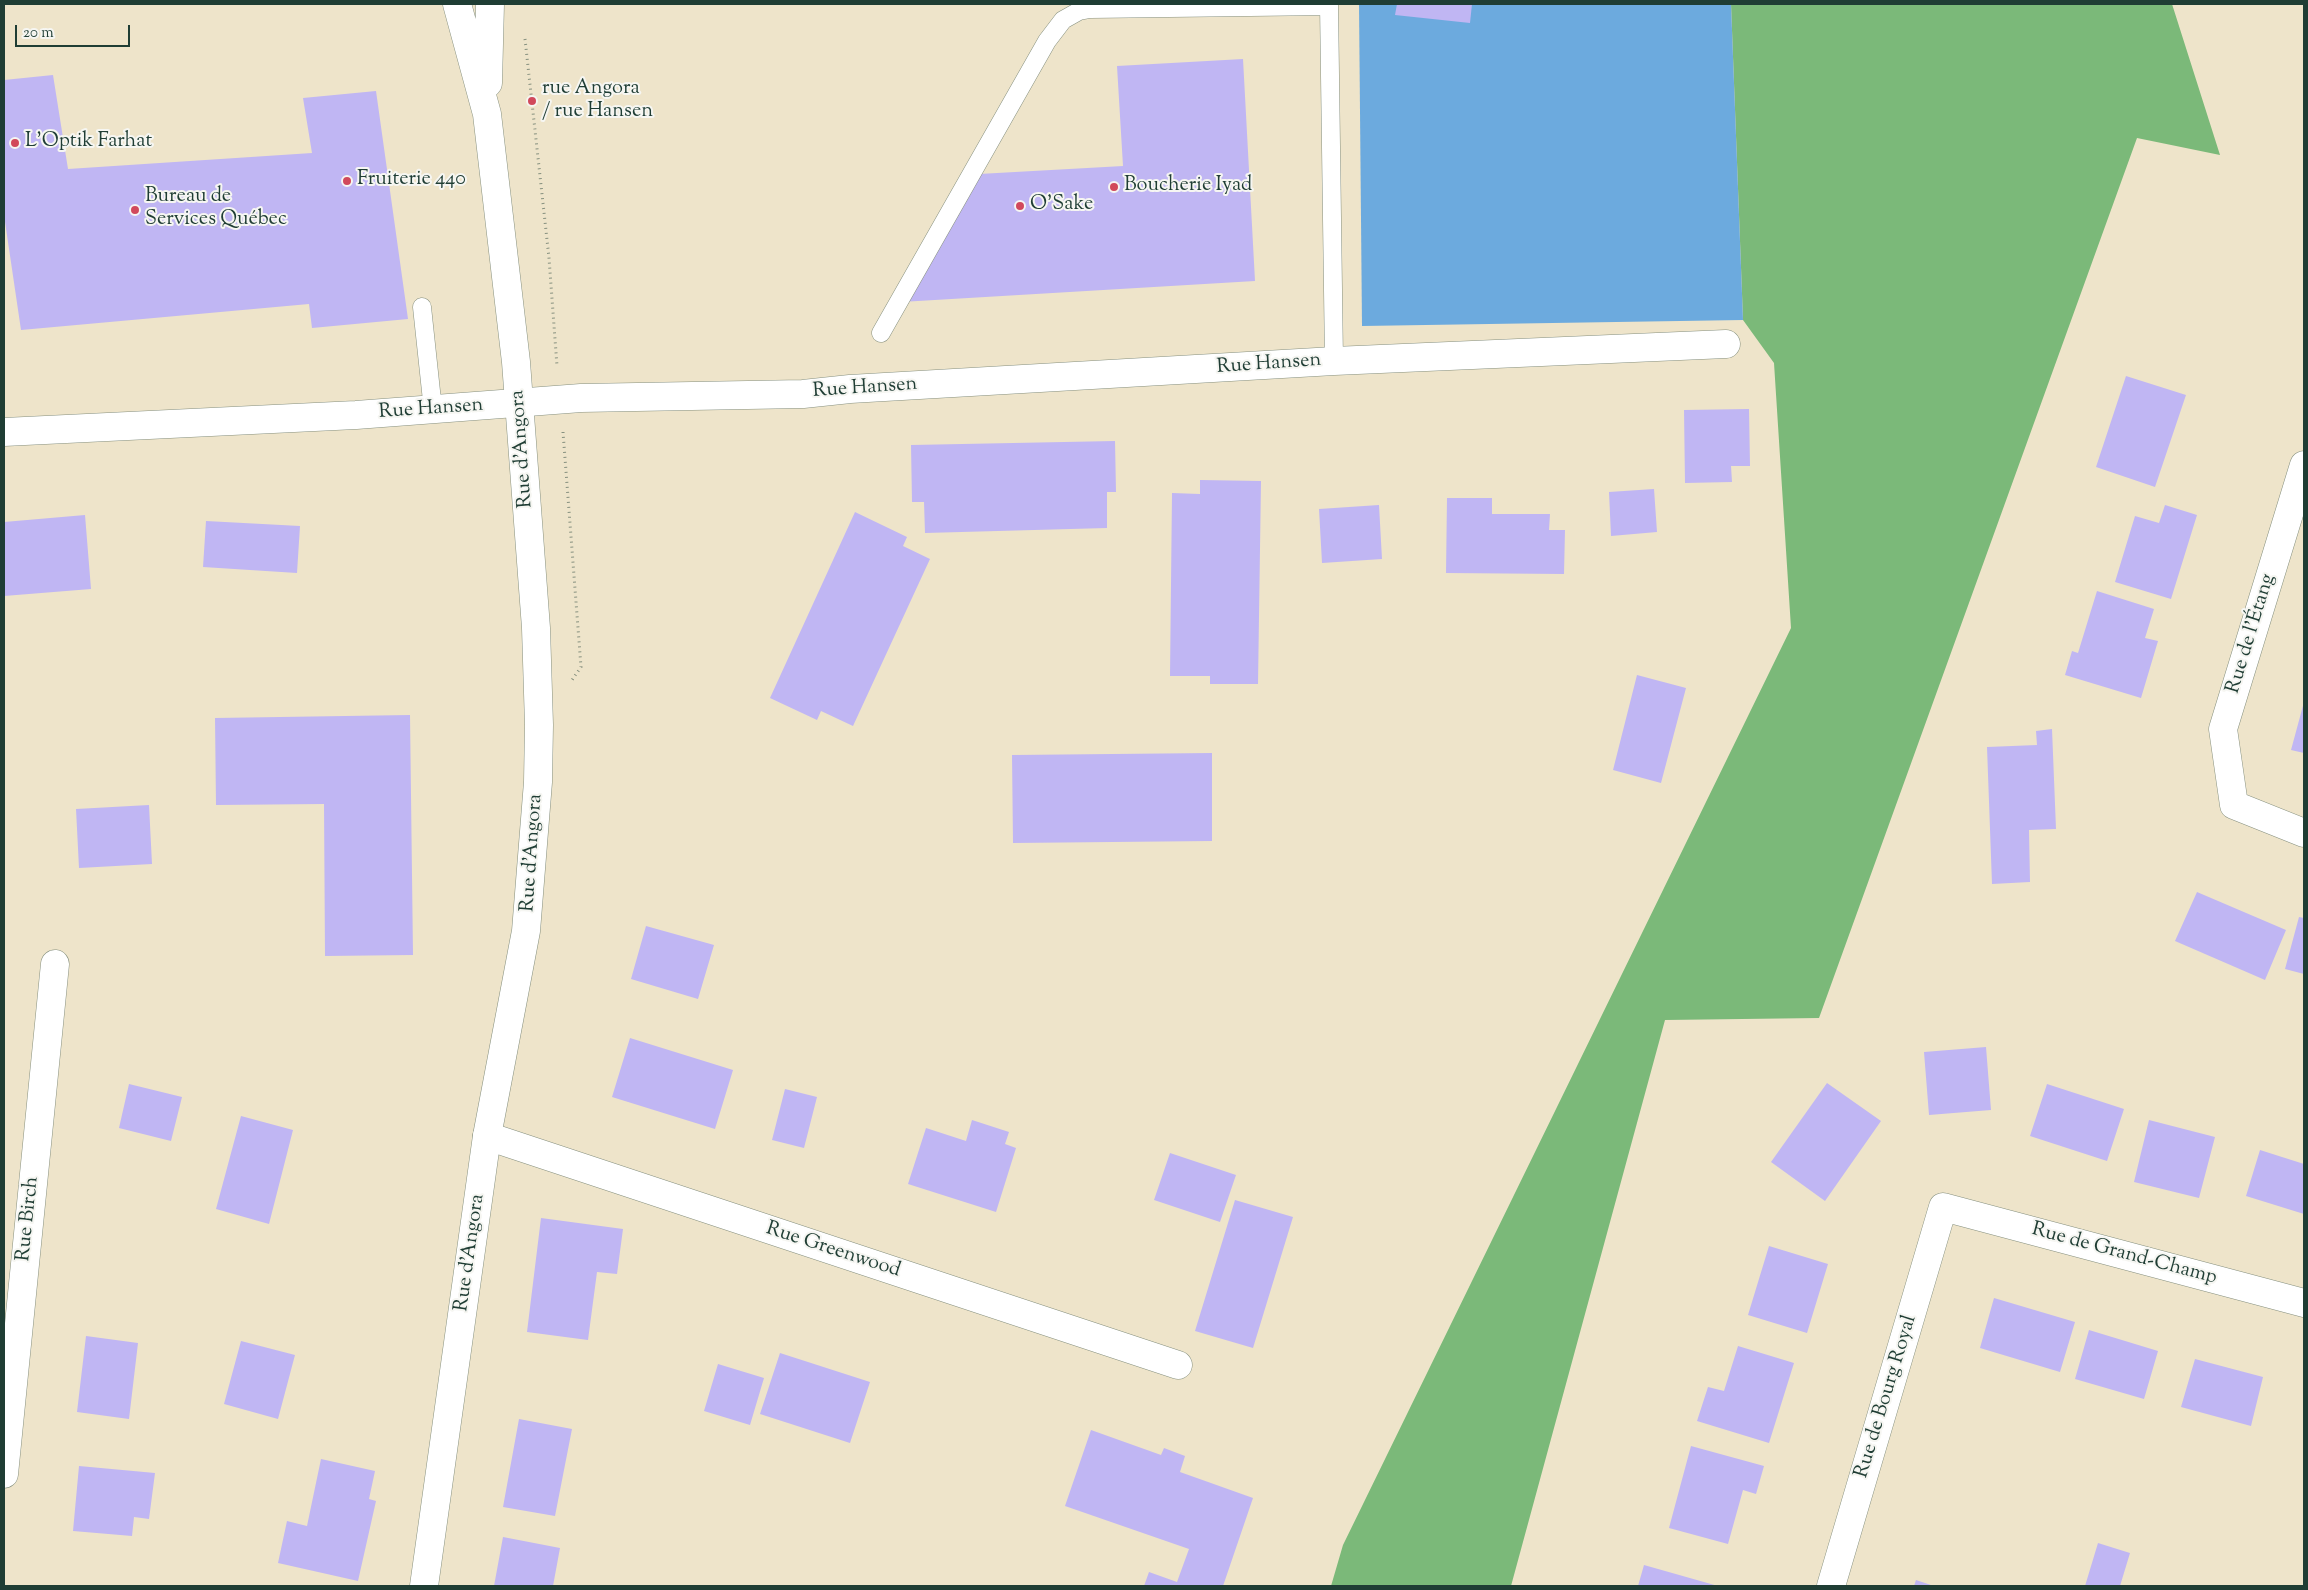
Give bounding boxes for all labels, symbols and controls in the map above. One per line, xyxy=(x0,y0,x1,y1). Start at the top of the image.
scale bar xyxy=(18,15,132,47)
text: 20 m xyxy=(23,23,54,44)
place label: rue Angora / rue Hansen xyxy=(542,78,653,125)
marker: rue Angora / rue Hansen xyxy=(526,95,538,107)
place label: L'Optik Farhat xyxy=(25,131,152,155)
marker: L'Optik Farhat xyxy=(9,137,21,149)
place label: Fruiterie 440 xyxy=(357,169,466,193)
marker: Fruiterie 440 xyxy=(341,175,353,187)
place label: Boucherie Iyad xyxy=(1124,175,1252,199)
marker: Boucherie Iyad xyxy=(1108,181,1120,193)
place label: Bureau de Services Québec xyxy=(145,186,287,233)
place label: O'Sake xyxy=(1030,194,1093,218)
marker: O'Sake xyxy=(1014,200,1026,212)
marker: Bureau de Services Québec xyxy=(129,204,141,216)
street label: Rue Hansen xyxy=(1216,349,1322,381)
street label: Rue Hansen xyxy=(812,373,918,405)
street label: Rue d'Angora xyxy=(507,389,539,509)
street label: Rue Hansen xyxy=(378,394,484,426)
street label: Rue de l'Étang xyxy=(2222,571,2282,697)
street label: Rue d'Angora xyxy=(517,793,549,913)
street label: Rue Birch xyxy=(13,1175,45,1263)
street label: Rue d'Angora xyxy=(451,1193,491,1313)
street label: Rue Greenwood xyxy=(763,1218,903,1284)
street label: Rue de Grand-Champ xyxy=(2029,1219,2219,1291)
street label: Rue de Bourg Royal xyxy=(1851,1313,1923,1481)

